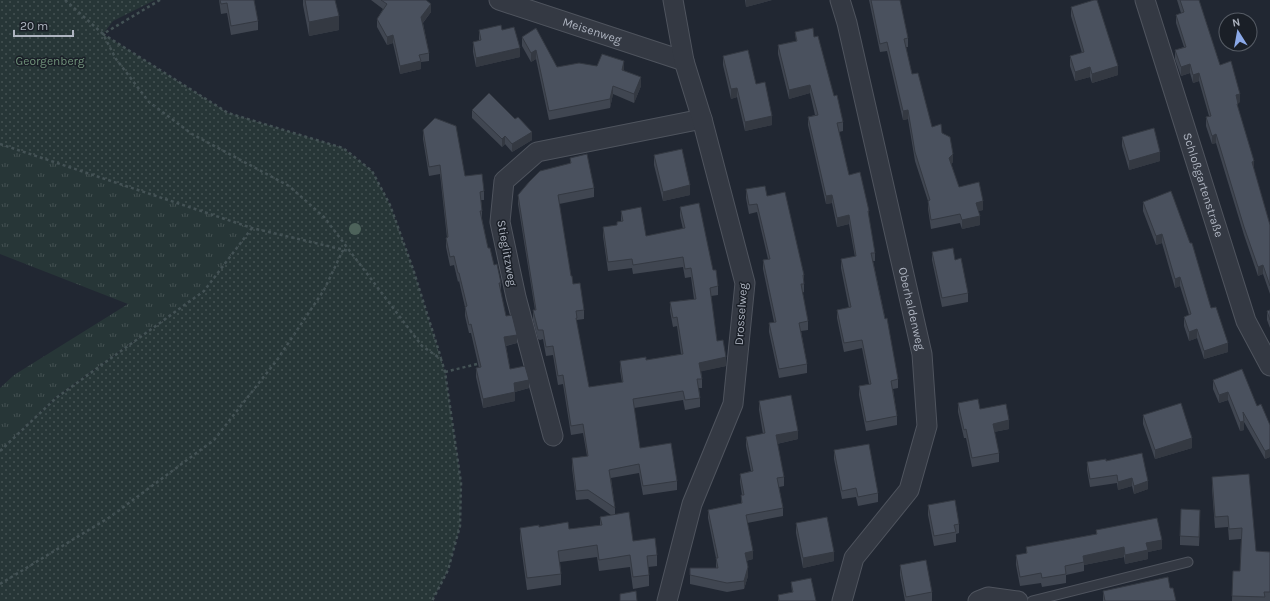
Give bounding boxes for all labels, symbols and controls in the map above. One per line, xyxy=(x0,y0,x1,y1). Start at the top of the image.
scale bar xyxy=(14,12,73,38)
north arrow xyxy=(1218,12,1258,52)
street label: Meisenweg xyxy=(561,14,624,47)
text: N xyxy=(1231,16,1241,30)
text: 20 m xyxy=(20,19,48,33)
park label: Georgenberg xyxy=(16,54,85,68)
street label: Schloßgartenstraße xyxy=(1180,131,1226,239)
street label: Stieglitzweg xyxy=(494,219,520,287)
street label: Oberhaldenweg xyxy=(896,266,928,352)
street label: Drosselweg xyxy=(732,282,750,346)

